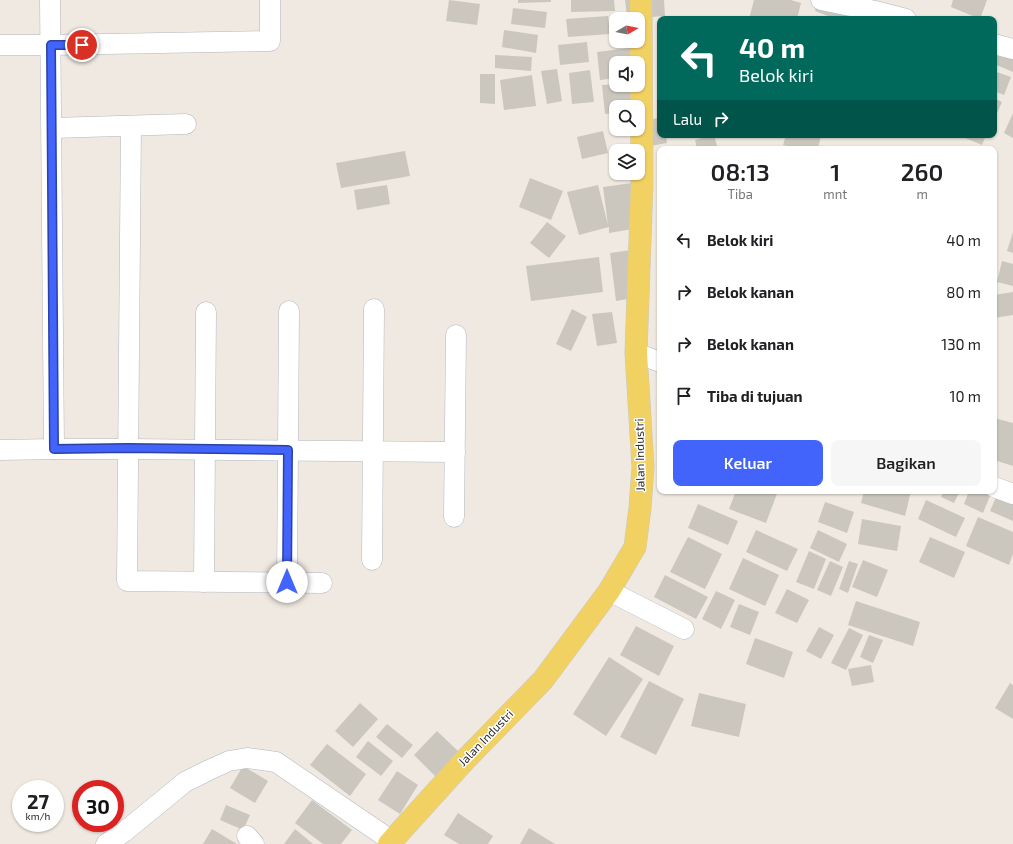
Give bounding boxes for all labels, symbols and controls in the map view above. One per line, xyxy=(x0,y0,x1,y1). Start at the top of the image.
north arrow xyxy=(609,12,645,48)
map controls xyxy=(609,12,645,180)
pin xyxy=(65,28,99,62)
text: 40 m xyxy=(739,30,805,64)
icon: left xyxy=(673,32,725,84)
icon: arrive xyxy=(71,34,93,56)
button: sound xyxy=(609,56,645,92)
text: Belok kiri xyxy=(739,64,814,86)
button: search xyxy=(609,100,645,136)
icon: right xyxy=(710,108,732,130)
text: Lalu xyxy=(673,110,702,128)
button: layers xyxy=(609,144,645,180)
text: 08:13 xyxy=(711,157,770,186)
text: 1 xyxy=(830,157,840,186)
text: 260 xyxy=(901,157,943,186)
text: Tiba xyxy=(727,186,753,202)
text: mnt xyxy=(823,186,847,202)
text: m xyxy=(916,186,928,202)
icon: left xyxy=(673,229,695,251)
text: Belok kiri xyxy=(707,231,773,249)
text: 40 m xyxy=(946,231,981,249)
icon: right xyxy=(673,281,695,303)
text: Belok kanan xyxy=(707,283,794,301)
text: 80 m xyxy=(946,283,981,301)
icon: right xyxy=(673,333,695,355)
text: Belok kanan xyxy=(707,335,794,353)
text: 130 m xyxy=(941,335,981,353)
icon: arrive xyxy=(673,385,695,407)
text: Tiba di tujuan xyxy=(707,387,803,405)
text: 10 m xyxy=(949,387,981,405)
street label: Jalan Industri xyxy=(631,419,647,492)
button: Keluar xyxy=(673,440,823,486)
button: Bagikan xyxy=(831,440,981,486)
position arrow xyxy=(266,561,308,603)
street label: Jalan Industri xyxy=(455,706,516,768)
speed limit sign: 30 xyxy=(72,780,124,832)
text: 27 xyxy=(27,789,49,813)
text: km/h xyxy=(26,810,50,822)

